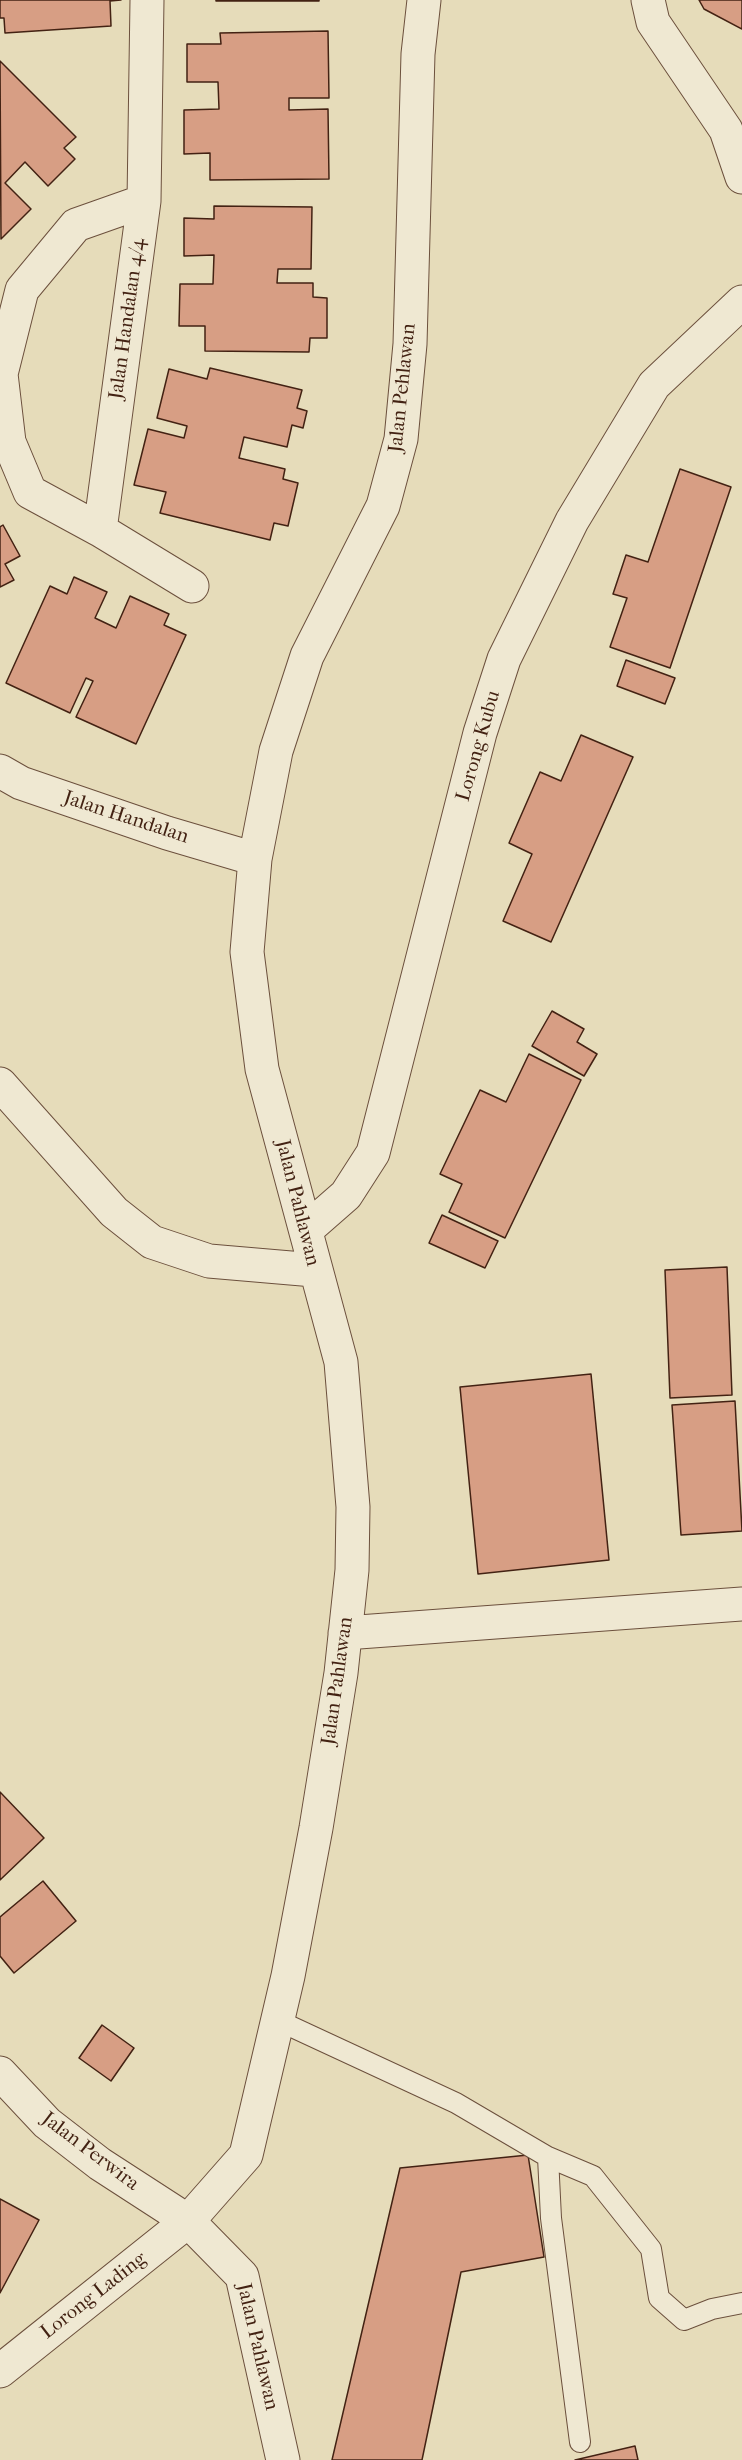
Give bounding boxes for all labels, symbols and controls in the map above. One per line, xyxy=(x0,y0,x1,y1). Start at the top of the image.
street label: Jalan Handalan 4/4 xyxy=(105,237,151,401)
street label: Jalan Pehlawan xyxy=(384,322,422,454)
street label: Lorong Kubu xyxy=(452,688,506,804)
street label: Jalan Handalan xyxy=(60,786,192,850)
street label: Jalan Pahlawan xyxy=(270,1137,324,1269)
street label: Jalan Pahlawan xyxy=(317,1615,359,1747)
street label: Jalan Perwira xyxy=(37,2108,143,2196)
street label: Lorong Lading xyxy=(36,2247,152,2345)
street label: Jalan Pahlawan xyxy=(231,2281,283,2413)

